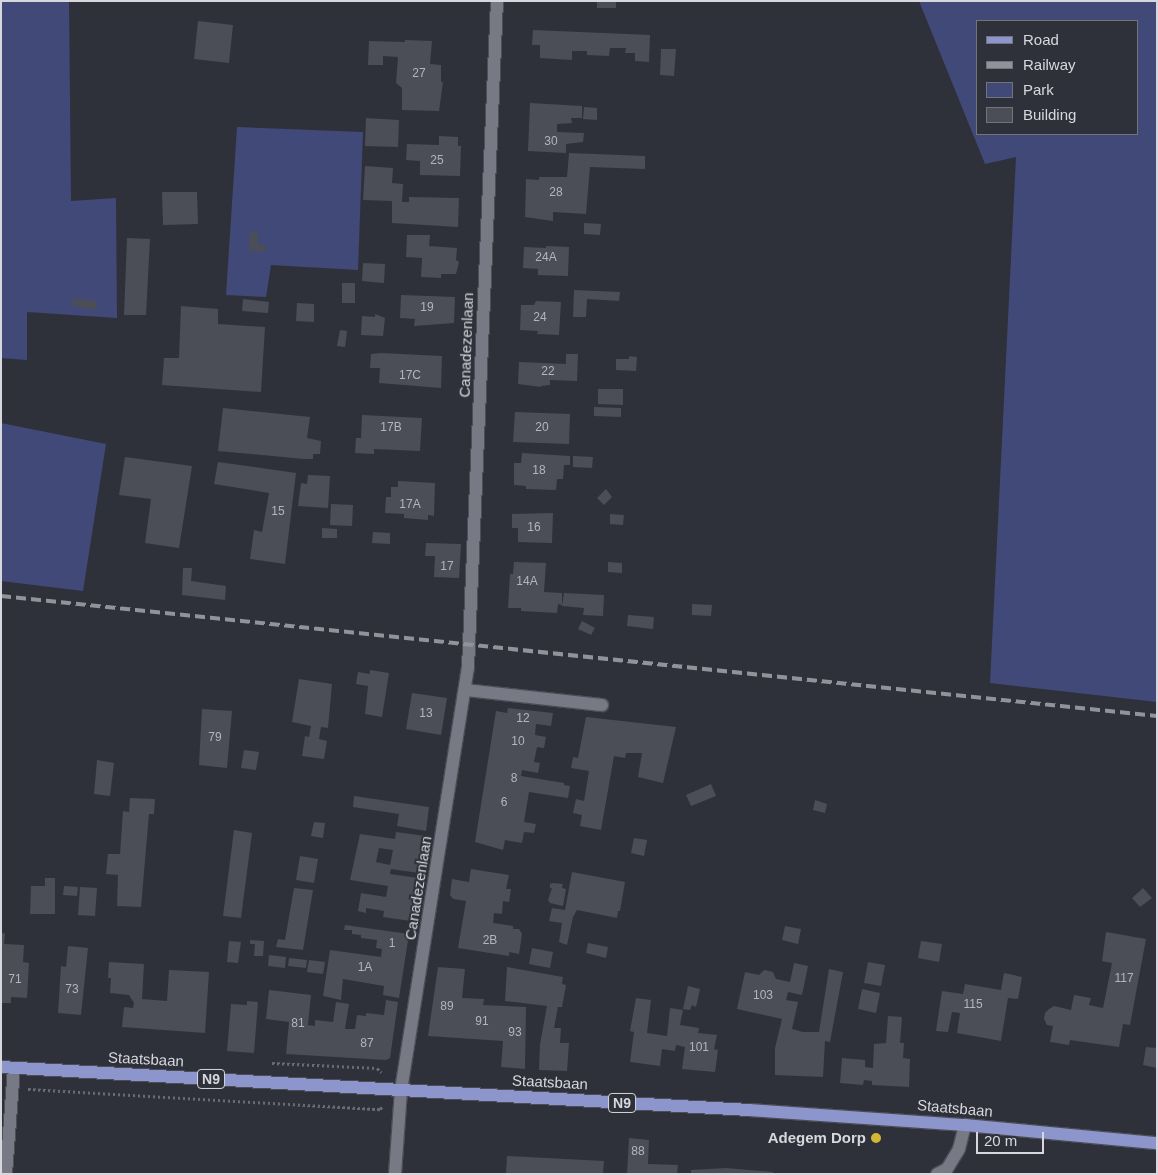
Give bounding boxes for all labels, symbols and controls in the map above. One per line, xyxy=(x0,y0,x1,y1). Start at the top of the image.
legend xyxy=(976,20,1138,135)
text: Road xyxy=(1023,31,1059,48)
text: Railway xyxy=(1023,56,1076,73)
house number: 27 xyxy=(412,67,426,81)
text: Park xyxy=(1023,81,1054,98)
text: Building xyxy=(1023,106,1076,123)
house number: 30 xyxy=(544,135,558,149)
house number: 25 xyxy=(430,154,444,168)
house number: 28 xyxy=(549,186,563,200)
house number: 24A xyxy=(535,251,557,265)
street label: Canadezenlaan xyxy=(455,292,477,398)
house number: 19 xyxy=(420,301,434,315)
house number: 24 xyxy=(533,311,547,325)
house number: 22 xyxy=(541,365,555,379)
house number: 17C xyxy=(399,369,421,383)
house number: 17B xyxy=(380,421,402,435)
house number: 20 xyxy=(535,421,549,435)
house number: 18 xyxy=(532,464,546,478)
house number: 17A xyxy=(399,498,421,512)
house number: 15 xyxy=(271,505,285,519)
house number: 16 xyxy=(527,521,541,535)
house number: 17 xyxy=(440,560,454,574)
house number: 14A xyxy=(516,575,538,589)
house number: 13 xyxy=(419,707,433,721)
house number: 12 xyxy=(516,712,530,726)
house number: 79 xyxy=(208,731,222,745)
house number: 10 xyxy=(511,735,525,749)
house number: 8 xyxy=(511,772,517,786)
house number: 6 xyxy=(501,796,507,810)
street label: Canadezenlaan xyxy=(401,835,435,941)
house number: 2B xyxy=(483,934,497,948)
house number: 1 xyxy=(389,937,395,951)
house number: 1A xyxy=(358,961,372,975)
house number: 117 xyxy=(1114,972,1134,986)
house number: 71 xyxy=(8,973,22,987)
house number: 73 xyxy=(65,983,79,997)
house number: 103 xyxy=(753,989,773,1003)
house number: 115 xyxy=(963,998,983,1012)
house number: 89 xyxy=(440,1000,454,1014)
house number: 91 xyxy=(475,1015,489,1029)
house number: 81 xyxy=(291,1017,305,1031)
house number: 93 xyxy=(508,1026,522,1040)
house number: 87 xyxy=(360,1037,374,1051)
house number: 101 xyxy=(689,1041,709,1055)
street label: Staatsbaan xyxy=(108,1048,184,1070)
road number: N9 xyxy=(196,1068,226,1090)
street label: Staatsbaan xyxy=(512,1071,588,1093)
road number: N9 xyxy=(607,1092,637,1114)
street label: Staatsbaan xyxy=(916,1096,994,1120)
scale bar xyxy=(978,1122,1046,1154)
place label: Adegem Dorp xyxy=(768,1129,866,1147)
marker: Adegem Dorp xyxy=(870,1132,882,1144)
text: 20 m xyxy=(984,1132,1017,1149)
house number: 88 xyxy=(631,1145,645,1159)

